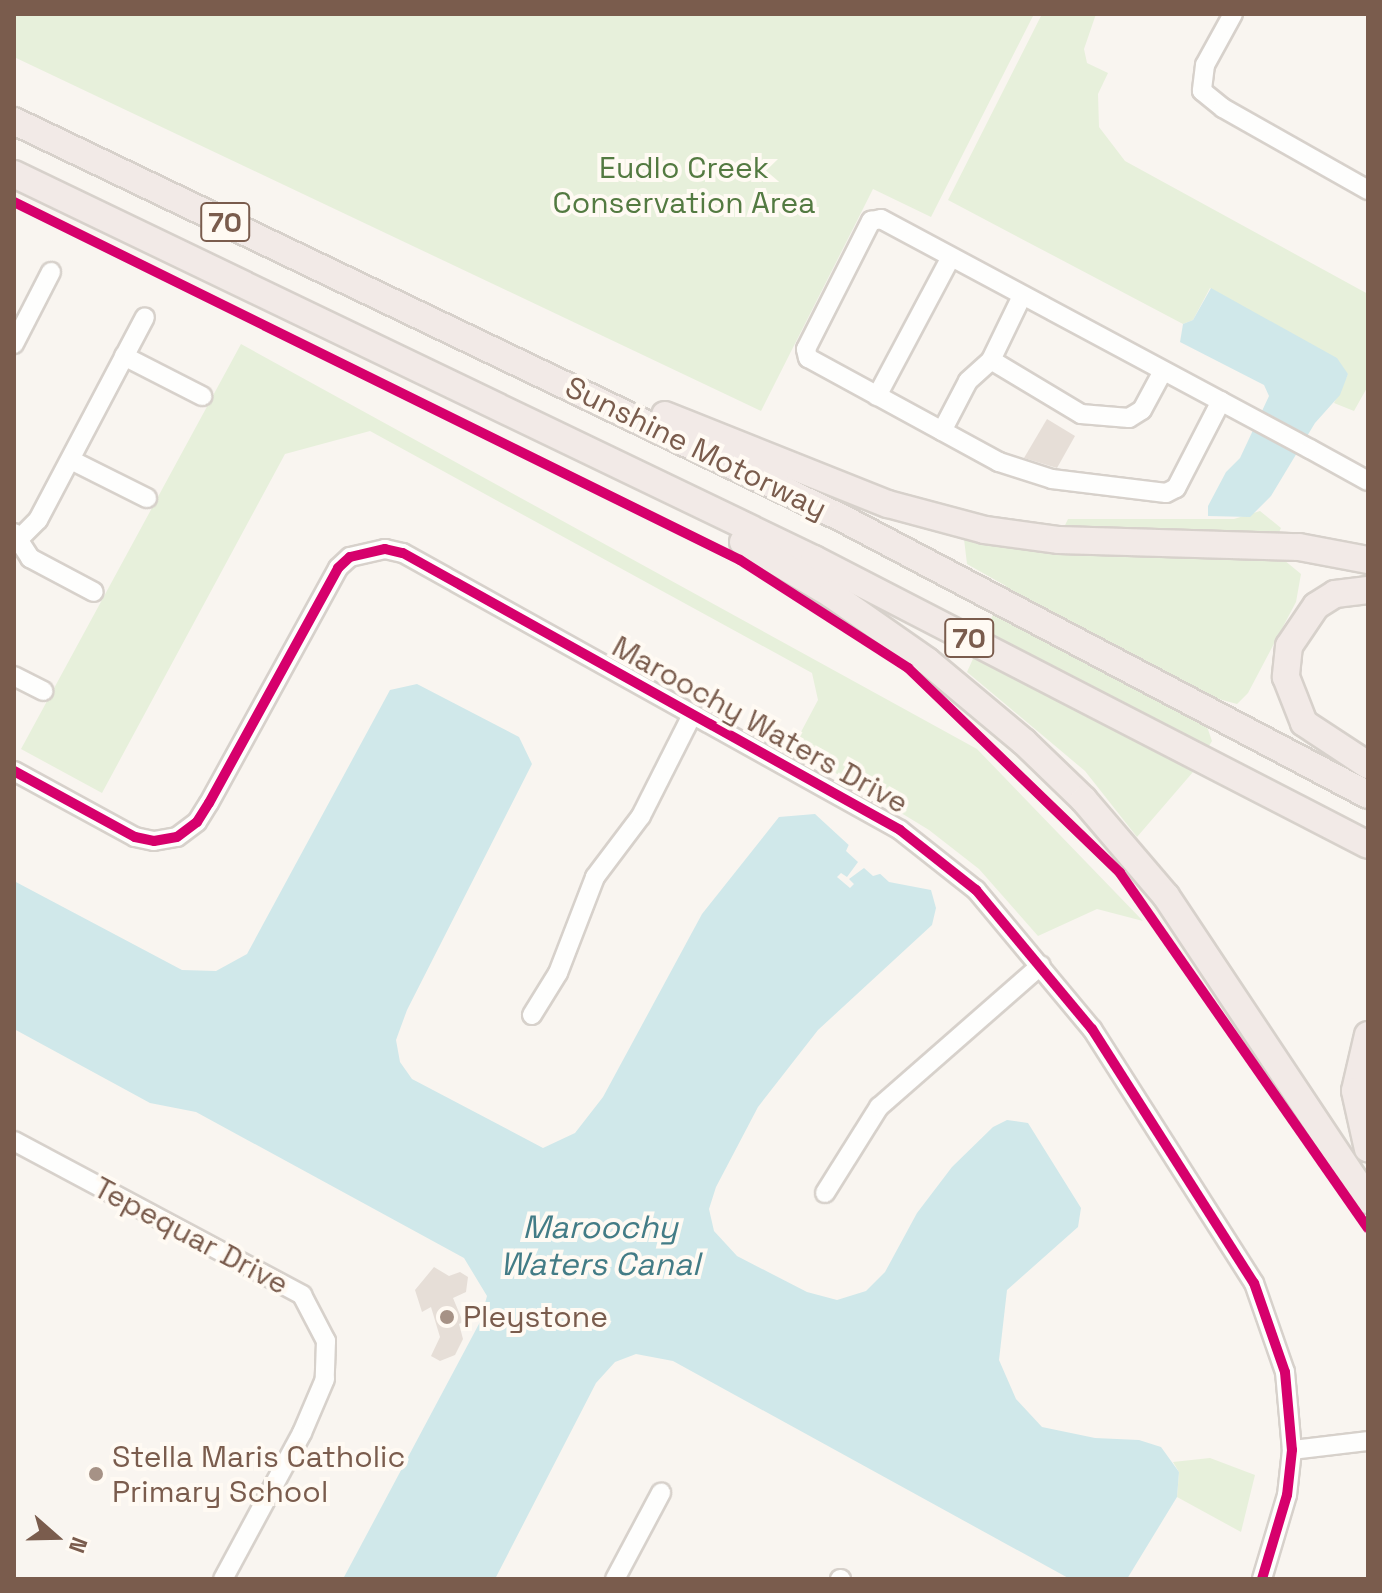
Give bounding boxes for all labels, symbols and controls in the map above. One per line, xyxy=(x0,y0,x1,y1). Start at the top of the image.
park label: Eudlo Creek Conservation Area xyxy=(552,150,816,220)
road number: 70 xyxy=(199,198,251,246)
street label: Sunshine Motorway xyxy=(559,369,833,527)
road number: 70 xyxy=(943,614,995,662)
street label: Maroochy Waters Drive xyxy=(606,629,914,821)
street label: Tepequar Drive xyxy=(88,1170,294,1302)
water label: Maroochy Waters Canal xyxy=(500,1209,700,1284)
place label: Pleystone xyxy=(463,1299,608,1335)
marker: Pleystone xyxy=(438,1308,456,1326)
place label: Stella Maris Catholic Primary School xyxy=(112,1439,405,1510)
marker: Stella Maris Catholic Primary School xyxy=(87,1465,105,1483)
north arrow xyxy=(16,1497,96,1577)
text: N xyxy=(63,1533,94,1557)

